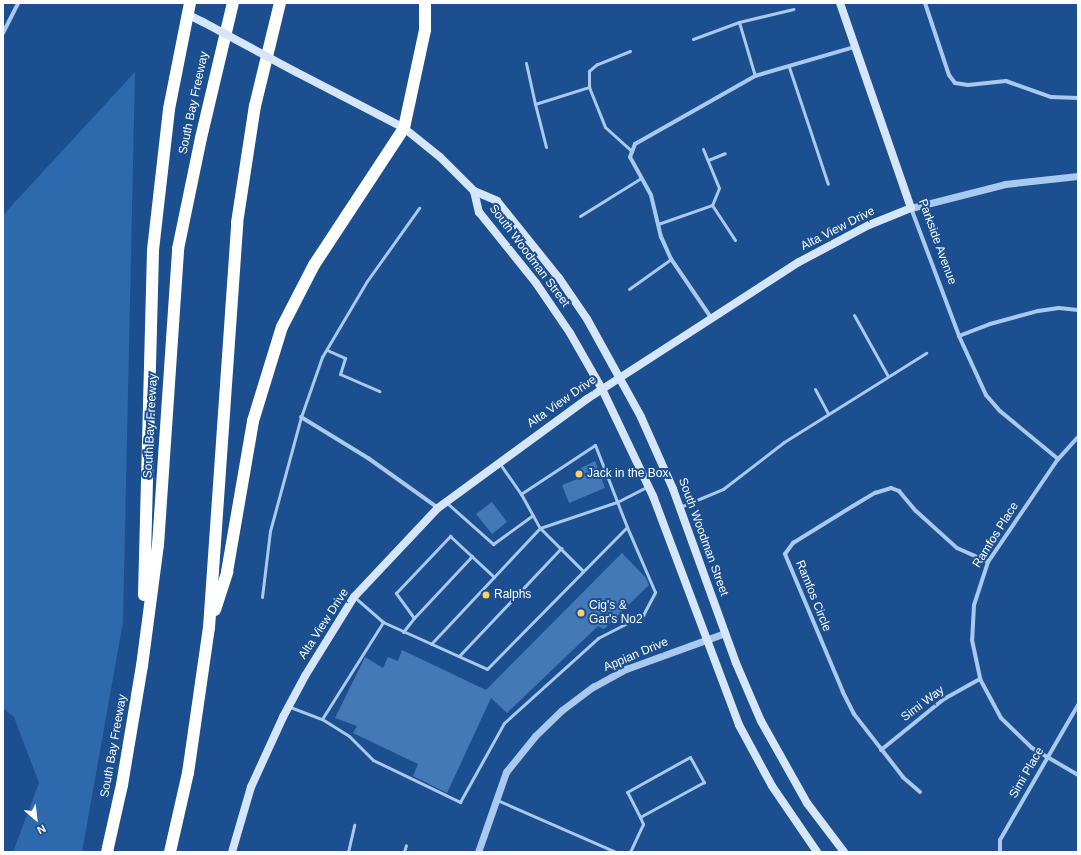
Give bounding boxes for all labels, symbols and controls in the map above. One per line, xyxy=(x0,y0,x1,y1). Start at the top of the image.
street label: South Bay Freeway xyxy=(176,50,212,156)
street label: Parkside Avenue xyxy=(915,197,959,287)
street label: South Woodman Street xyxy=(486,202,572,310)
street label: Alta View Drive xyxy=(799,204,877,254)
street label: South Bay Freeway xyxy=(141,373,161,479)
street label: Alta View Drive xyxy=(525,373,599,431)
place label: Jack in the Box xyxy=(587,467,668,481)
marker: Jack in the Box xyxy=(574,469,584,479)
street label: South Woodman Street xyxy=(675,476,731,598)
street label: Ramfos Place xyxy=(970,500,1022,570)
street label: Ramfos Circle xyxy=(792,558,834,634)
street label: Alta View Drive xyxy=(296,586,352,662)
place label: Ralphs xyxy=(494,588,531,602)
marker: Ralphs xyxy=(481,590,491,600)
place label: Cig's & Gar's No2 xyxy=(589,599,643,627)
marker: Cig's & Gar's No2 xyxy=(576,608,586,618)
street label: Appian Drive xyxy=(602,635,670,675)
street label: Simi Way xyxy=(899,683,947,725)
street label: South Bay Freeway xyxy=(98,693,130,799)
street label: Simi Place xyxy=(1007,745,1047,801)
north arrow xyxy=(16,799,56,839)
text: N xyxy=(35,822,48,837)

